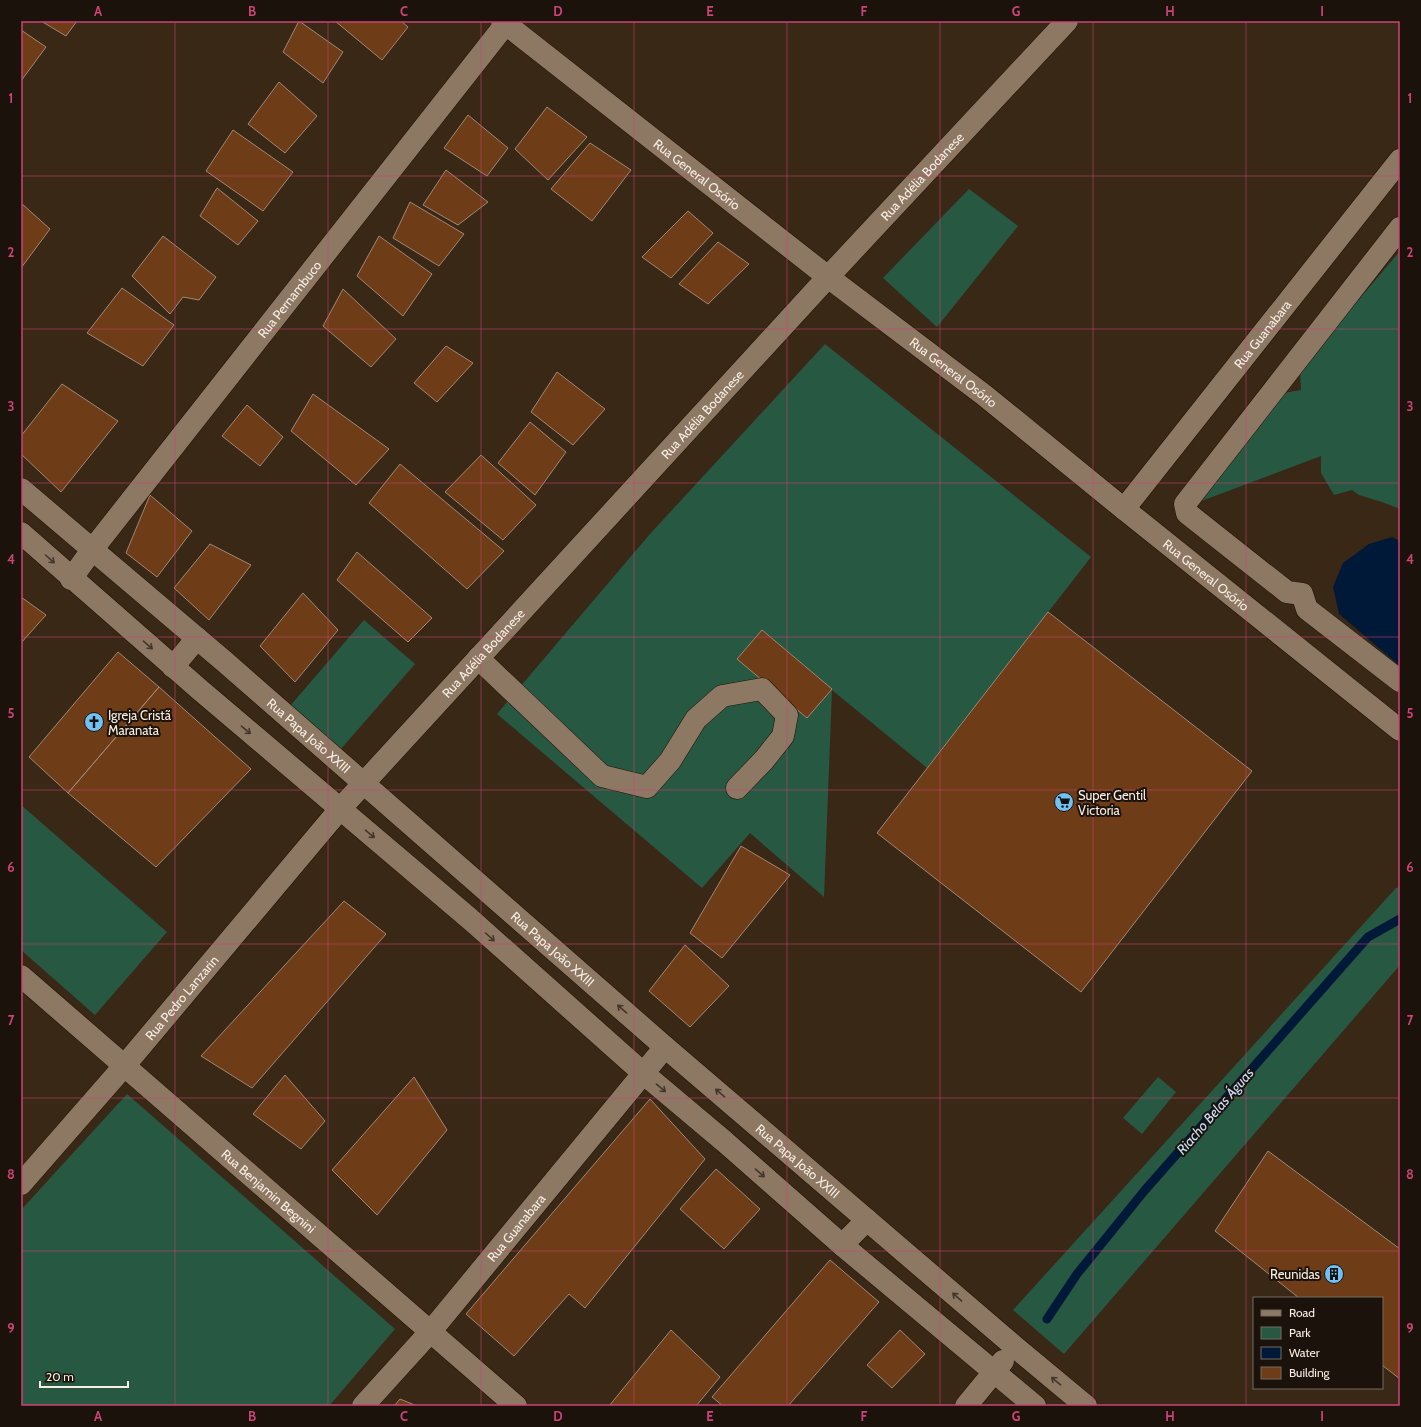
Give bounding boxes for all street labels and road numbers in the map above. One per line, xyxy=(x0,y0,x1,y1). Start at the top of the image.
street label: Rua Adélia Bodanese xyxy=(877,129,967,224)
street label: Rua General Osório xyxy=(651,135,744,213)
street label: Rua Pernambuco xyxy=(254,257,325,341)
street label: Rua Guanabara xyxy=(1230,296,1295,371)
street label: Rua General Osório xyxy=(907,334,1001,411)
street label: Rua Adélia Bodanese xyxy=(657,366,747,462)
street label: Rua General Osório xyxy=(1160,536,1253,614)
street label: Rua Adélia Bodanese xyxy=(438,605,528,701)
street label: Rua Papa João XXIII xyxy=(264,695,354,776)
street label: Rua Papa João XXIII xyxy=(508,908,598,990)
street label: Rua Pedro Lanzarin xyxy=(142,952,222,1043)
street label: Rua Papa João XXIII xyxy=(752,1120,843,1201)
street label: Rua Benjamin Begnini xyxy=(218,1146,319,1236)
street label: Rua Guanabara xyxy=(484,1190,549,1265)

